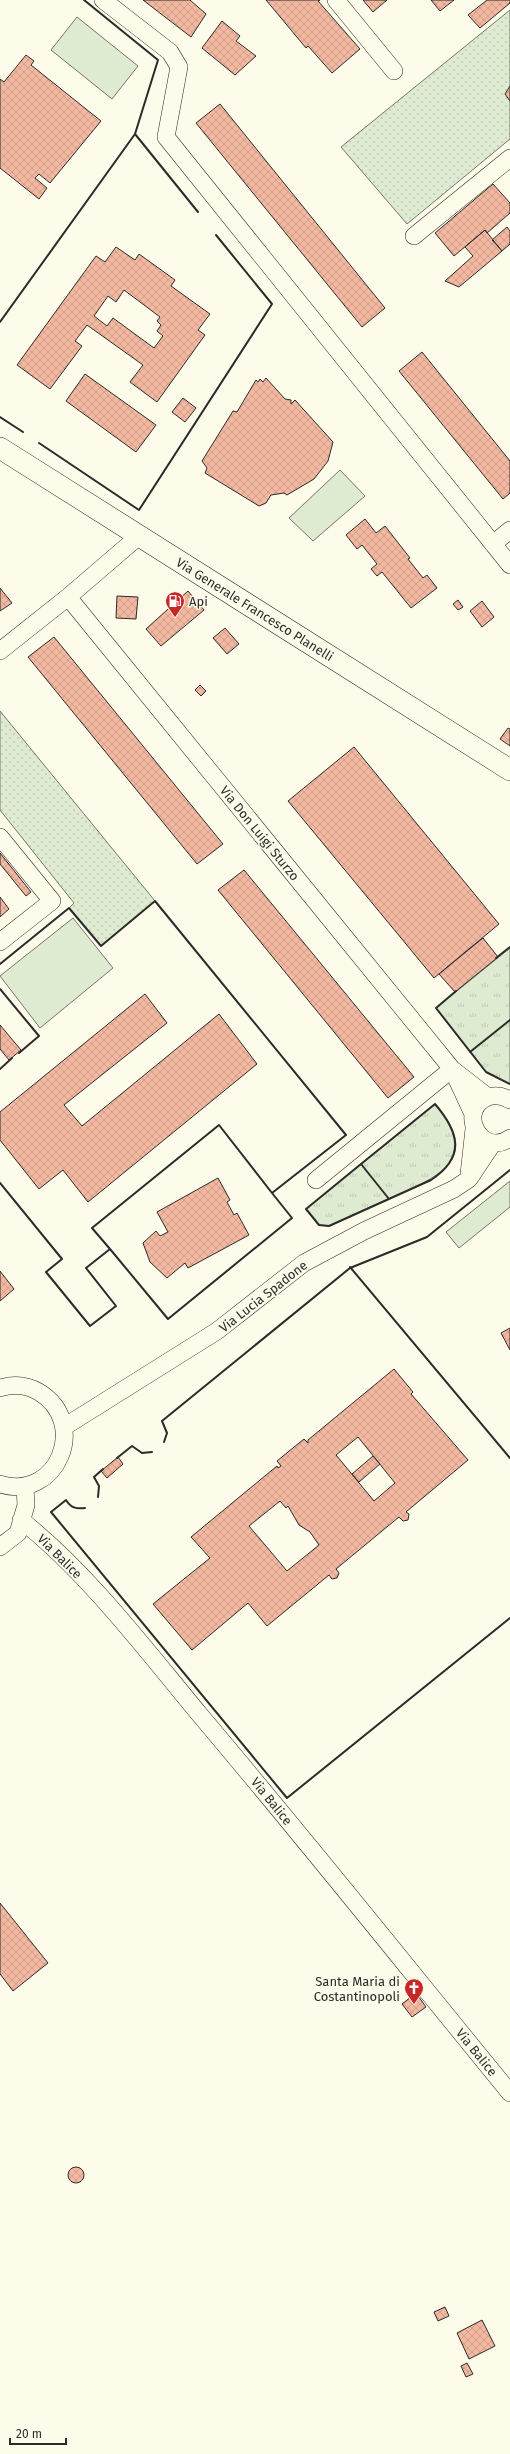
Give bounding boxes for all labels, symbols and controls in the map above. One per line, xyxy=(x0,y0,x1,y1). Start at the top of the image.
street label: Via Generale Francesco Planelli xyxy=(173,555,336,664)
fuel station icon: Api xyxy=(164,590,186,618)
place label: Api xyxy=(189,594,208,609)
street label: Via Don Luigi Sturzo xyxy=(217,783,302,884)
street label: Via Lucia Spadone xyxy=(216,1257,310,1335)
street label: Via Balice xyxy=(34,1531,85,1582)
street label: Via Balice xyxy=(248,1775,295,1828)
place label: Santa Maria di Costantinopoli xyxy=(314,1974,400,2004)
church icon: Santa Maria di Costantinopoli xyxy=(403,1977,425,2005)
street label: Via Balice xyxy=(453,2026,500,2079)
scale bar xyxy=(10,2420,66,2446)
text: 20 m xyxy=(16,2427,42,2441)

